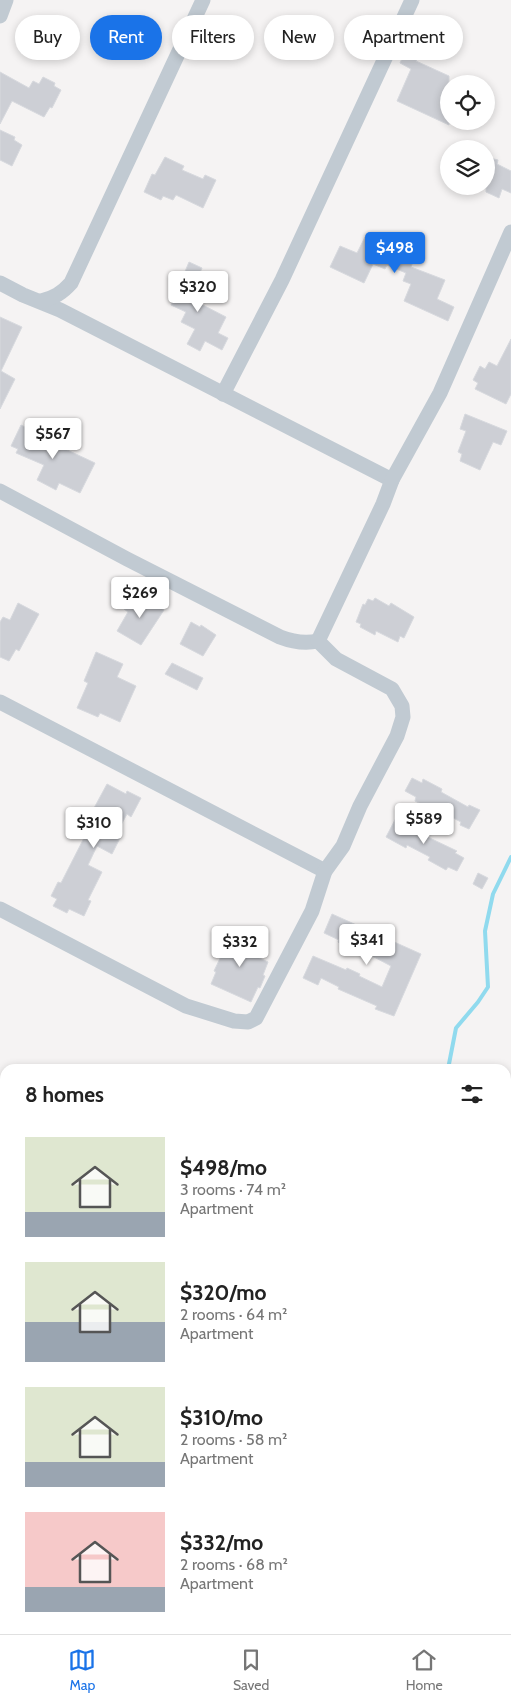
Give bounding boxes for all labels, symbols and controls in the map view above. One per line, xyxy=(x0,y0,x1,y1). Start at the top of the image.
chip: Buy xyxy=(15,15,80,60)
chip: Rent xyxy=(90,15,162,60)
chip: Filters xyxy=(172,15,254,60)
chip: New xyxy=(264,15,334,60)
chip: Apartment xyxy=(344,15,463,60)
map controls xyxy=(440,75,495,195)
button: locate xyxy=(440,75,495,130)
button: layers xyxy=(440,140,495,195)
pin: $498 xyxy=(365,232,425,274)
text: $498 xyxy=(376,238,414,257)
pin: $320 xyxy=(168,270,228,313)
text: $320 xyxy=(179,277,217,296)
pin: $567 xyxy=(23,418,83,460)
text: $567 xyxy=(35,424,71,443)
pin: $269 xyxy=(110,576,170,619)
text: $269 xyxy=(122,583,158,602)
pin: $589 xyxy=(394,802,454,845)
pin: $310 xyxy=(64,806,124,849)
text: $589 xyxy=(406,809,442,828)
text: $310 xyxy=(76,813,112,832)
pin: $341 xyxy=(337,924,397,966)
pin: $332 xyxy=(210,926,270,968)
text: $341 xyxy=(350,930,384,949)
text: $332 xyxy=(223,932,258,951)
icon: filters xyxy=(458,1080,486,1108)
text: 8 homes xyxy=(25,1082,104,1107)
text: $498/mo xyxy=(180,1155,267,1180)
icon: home xyxy=(65,1157,125,1217)
text: 3 rooms · 74 m² xyxy=(180,1180,286,1199)
text: Apartment xyxy=(180,1199,253,1218)
text: $320/mo xyxy=(180,1280,266,1305)
icon: home xyxy=(65,1282,125,1342)
text: 2 rooms · 64 m² xyxy=(180,1305,287,1324)
text: Apartment xyxy=(180,1324,253,1343)
text: $310/mo xyxy=(180,1405,263,1430)
icon: home xyxy=(65,1407,125,1467)
text: 2 rooms · 58 m² xyxy=(180,1430,287,1449)
text: Apartment xyxy=(180,1449,253,1468)
text: $332/mo xyxy=(180,1530,263,1555)
icon: home xyxy=(65,1532,125,1592)
text: 2 rooms · 68 m² xyxy=(180,1555,288,1574)
text: Apartment xyxy=(180,1574,253,1593)
tab: Map xyxy=(68,1646,96,1694)
tab: Saved xyxy=(233,1646,269,1694)
tab: Home xyxy=(406,1646,443,1694)

